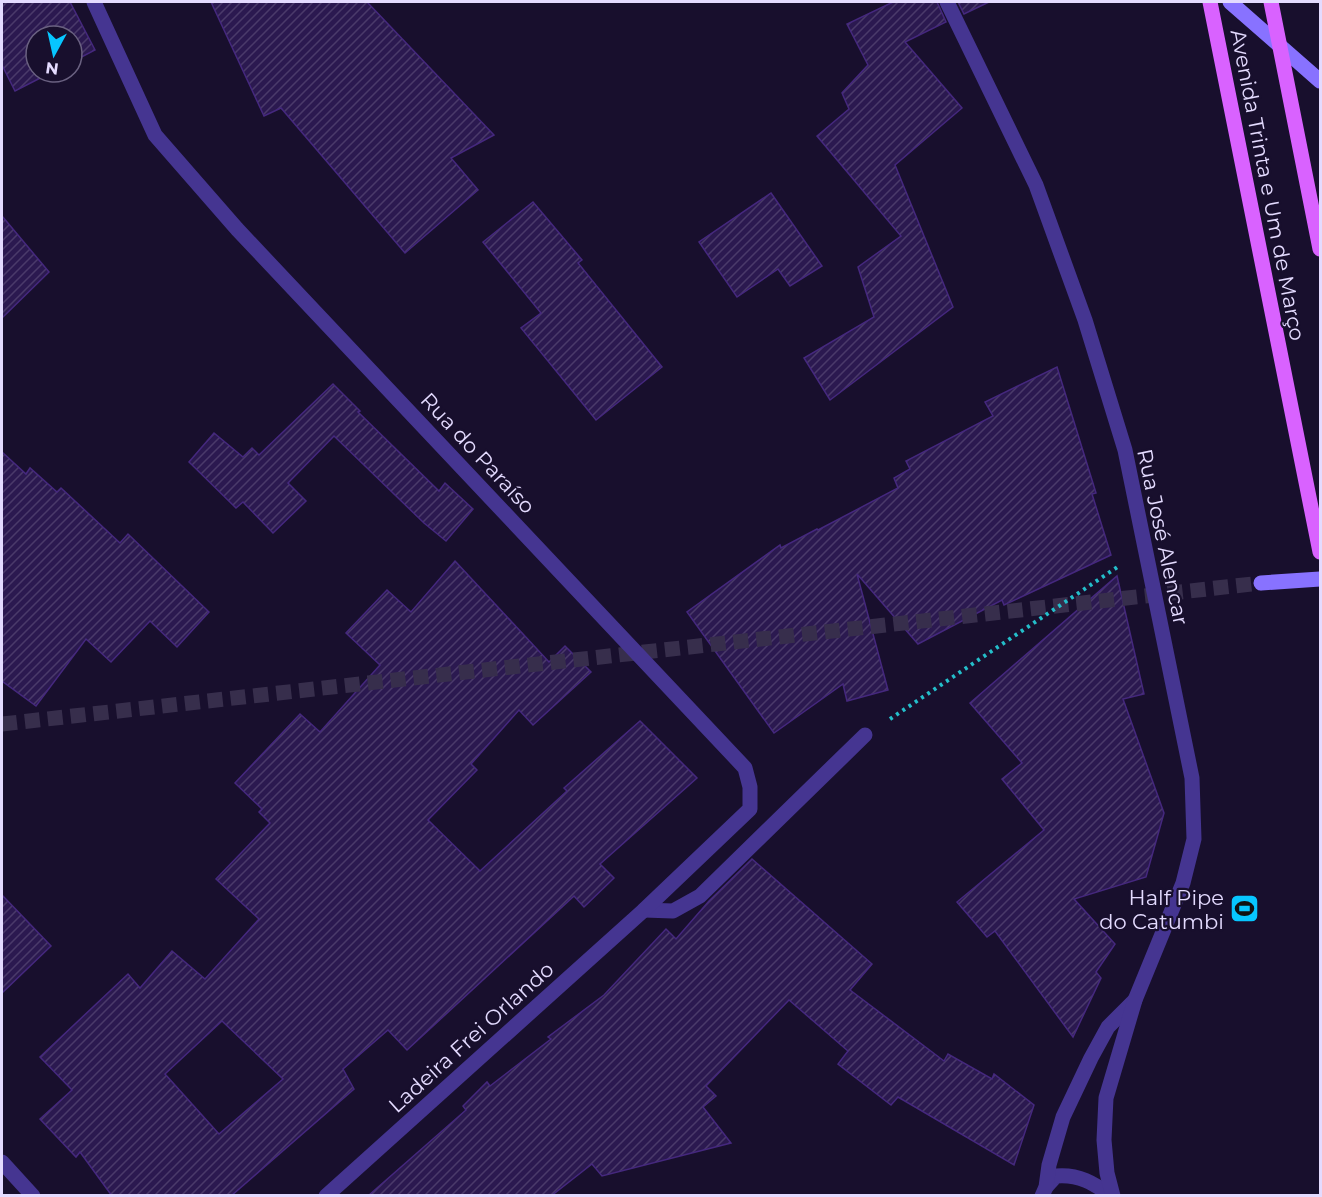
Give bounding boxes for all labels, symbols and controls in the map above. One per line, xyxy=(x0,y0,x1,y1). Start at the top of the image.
north arrow xyxy=(24,24,84,84)
street label: Avenida Trinta e Um de Março xyxy=(1226,27,1310,343)
text: N xyxy=(44,58,60,79)
street label: Rua do Paraíso xyxy=(416,387,540,519)
street label: Rua José Alencar xyxy=(1132,447,1194,627)
place label: Half Pipe do Catumbi xyxy=(1099,885,1224,934)
sports icon: Half Pipe do Catumbi xyxy=(1229,893,1261,925)
street label: Ladeira Frei Orlando xyxy=(383,956,559,1118)

